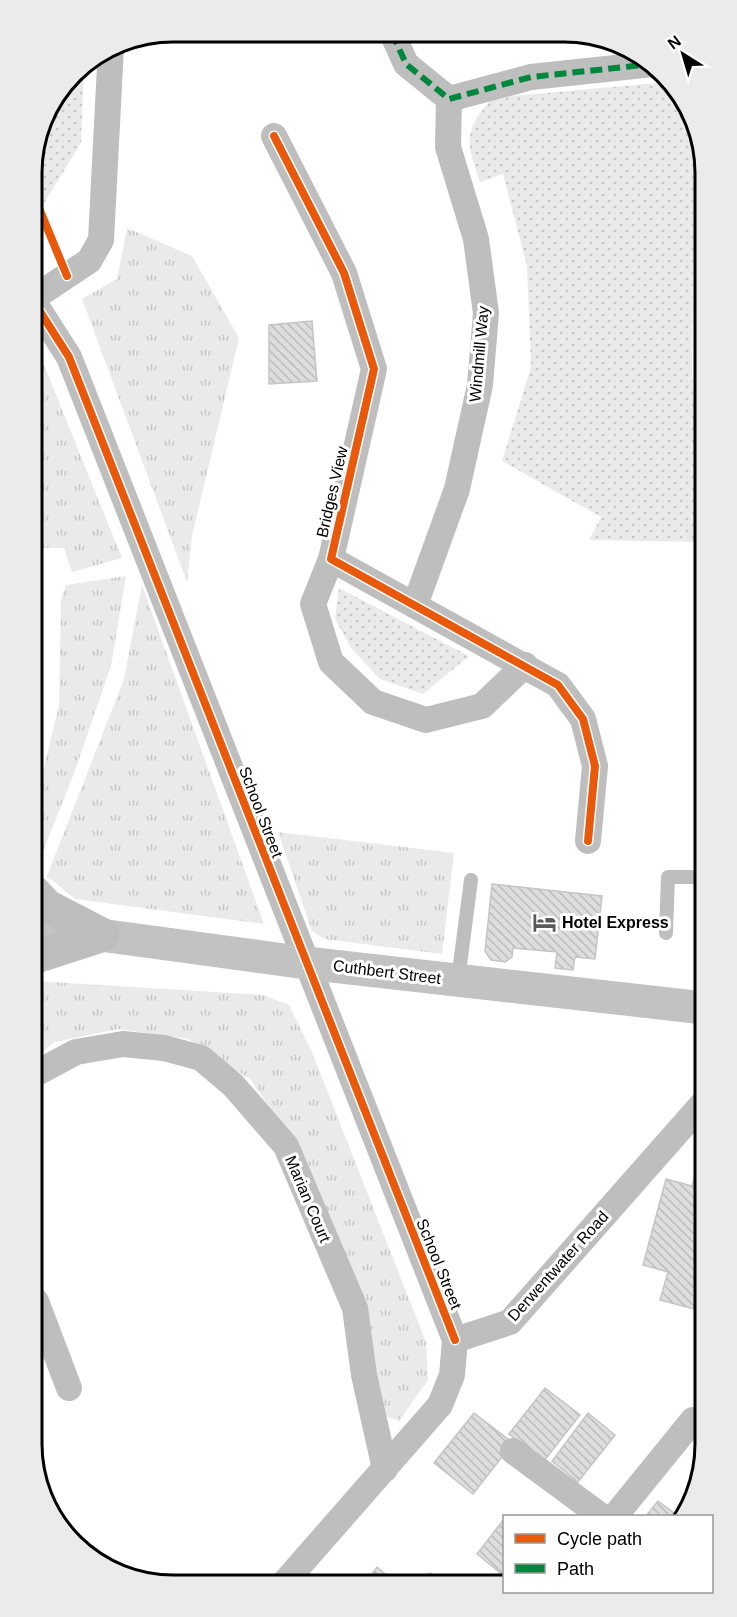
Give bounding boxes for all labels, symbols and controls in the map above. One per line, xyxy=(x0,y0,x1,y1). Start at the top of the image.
north arrow xyxy=(653,24,713,84)
text: N xyxy=(665,32,684,53)
street label: Windmill Way xyxy=(466,305,492,403)
street label: Bridges View xyxy=(313,444,351,539)
street label: School Street xyxy=(236,764,286,860)
hotel icon: Hotel Express xyxy=(531,909,557,935)
place label: Hotel Express xyxy=(562,914,669,931)
street label: Cuthbert Street xyxy=(332,957,442,987)
street label: Marian Court xyxy=(282,1153,334,1245)
street label: Derwentwater Road xyxy=(504,1208,612,1324)
street label: School Street xyxy=(413,1216,465,1312)
legend xyxy=(503,1515,713,1593)
text: Cycle path xyxy=(557,1529,642,1549)
text: Path xyxy=(557,1559,594,1579)

